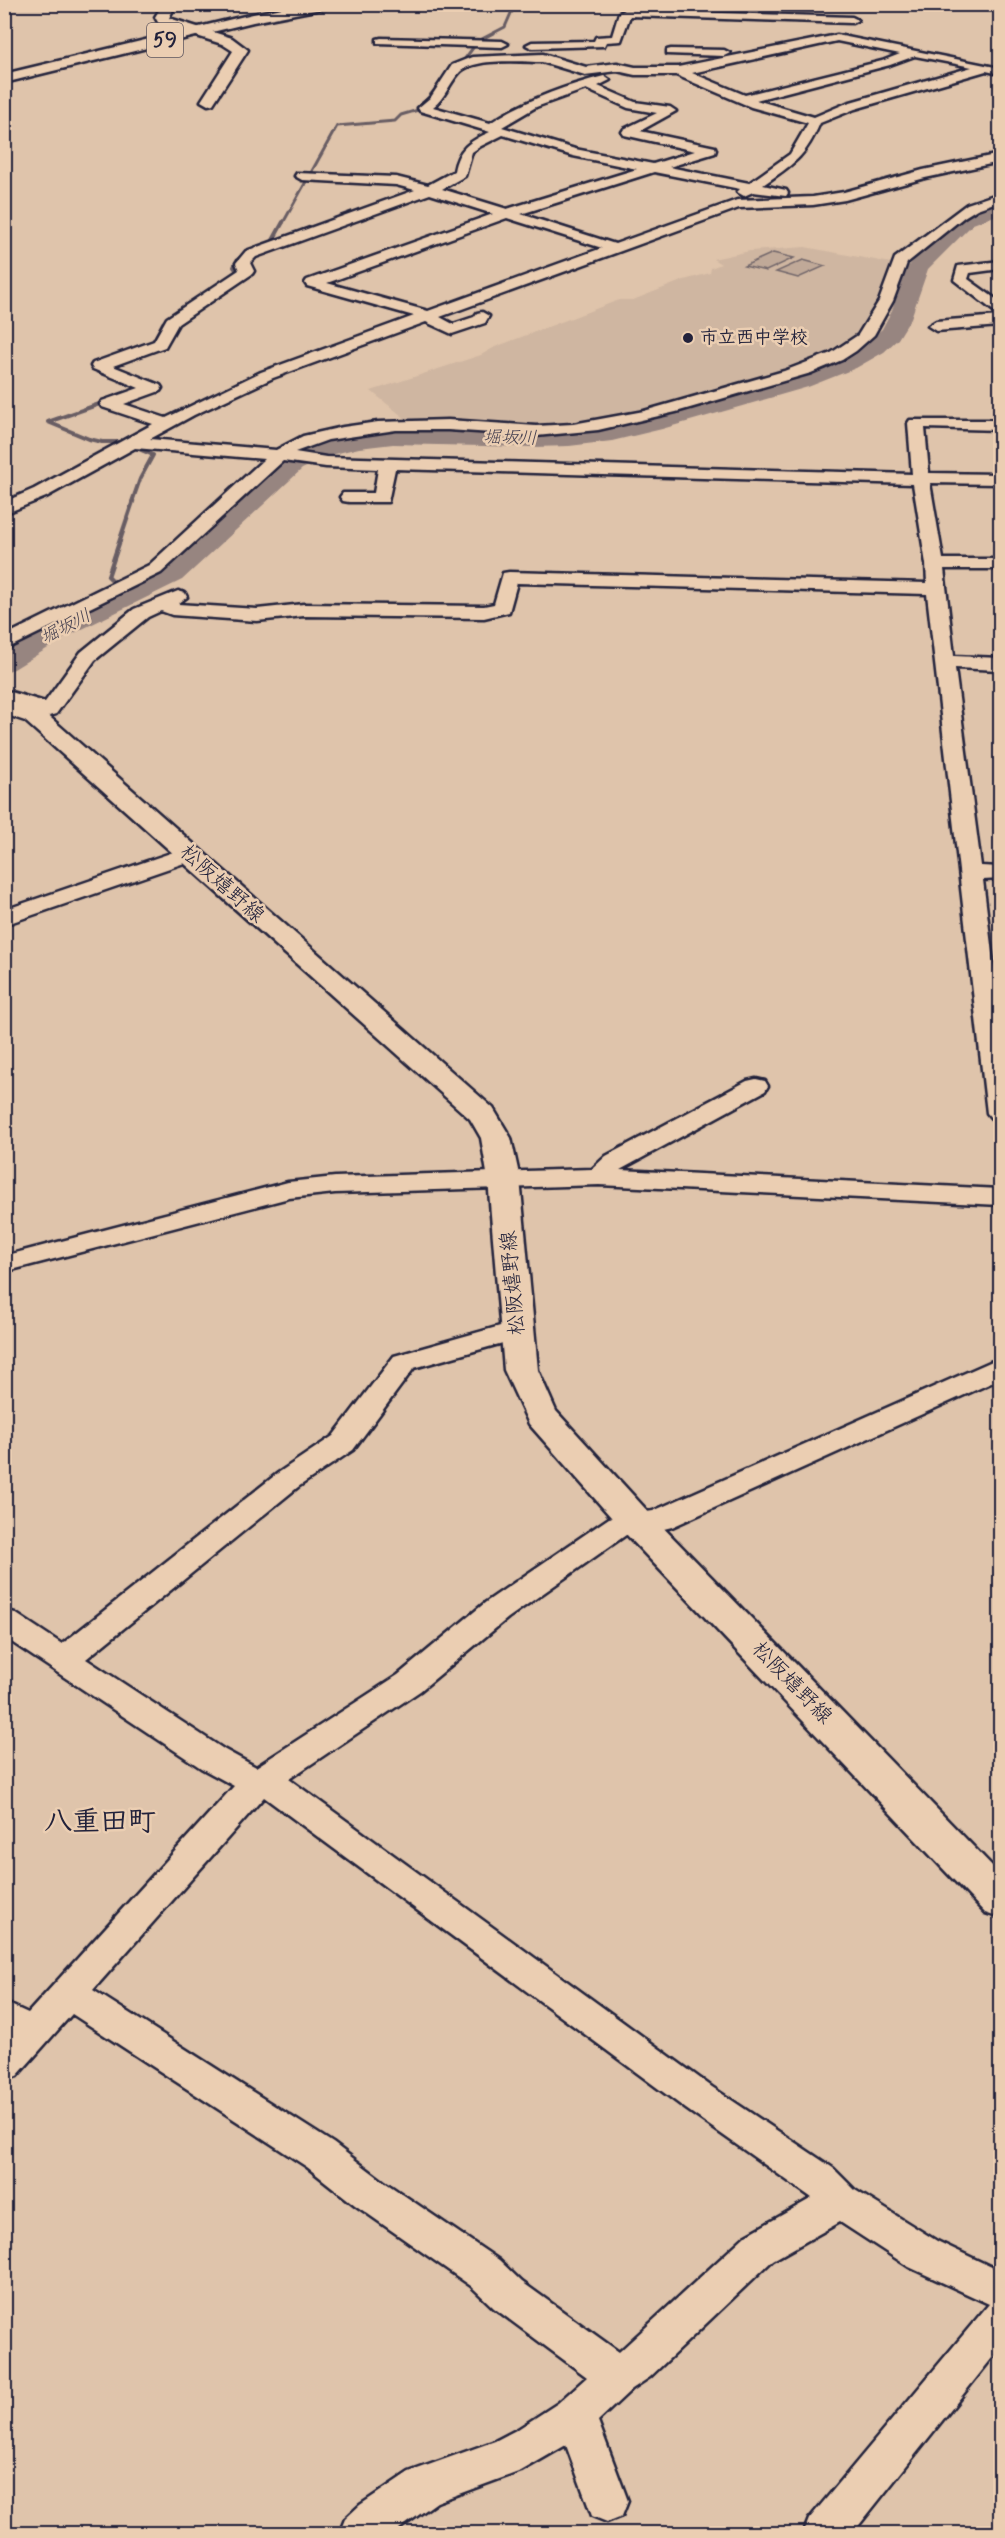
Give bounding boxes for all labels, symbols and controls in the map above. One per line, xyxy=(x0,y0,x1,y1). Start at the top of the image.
road number: 59 xyxy=(147,23,183,57)
place label: 市立西中学校 xyxy=(700,326,808,350)
marker: 市立西中学校 xyxy=(681,331,695,345)
water label: 堀坂川 xyxy=(483,426,537,450)
water label: 堀坂川 xyxy=(37,604,95,650)
street label: 松阪嬉野線 xyxy=(174,838,270,930)
street label: 松阪嬉野線 xyxy=(494,1229,532,1337)
street label: 松阪嬉野線 xyxy=(745,1636,839,1730)
district label: 八重田町 xyxy=(44,1804,156,1841)

